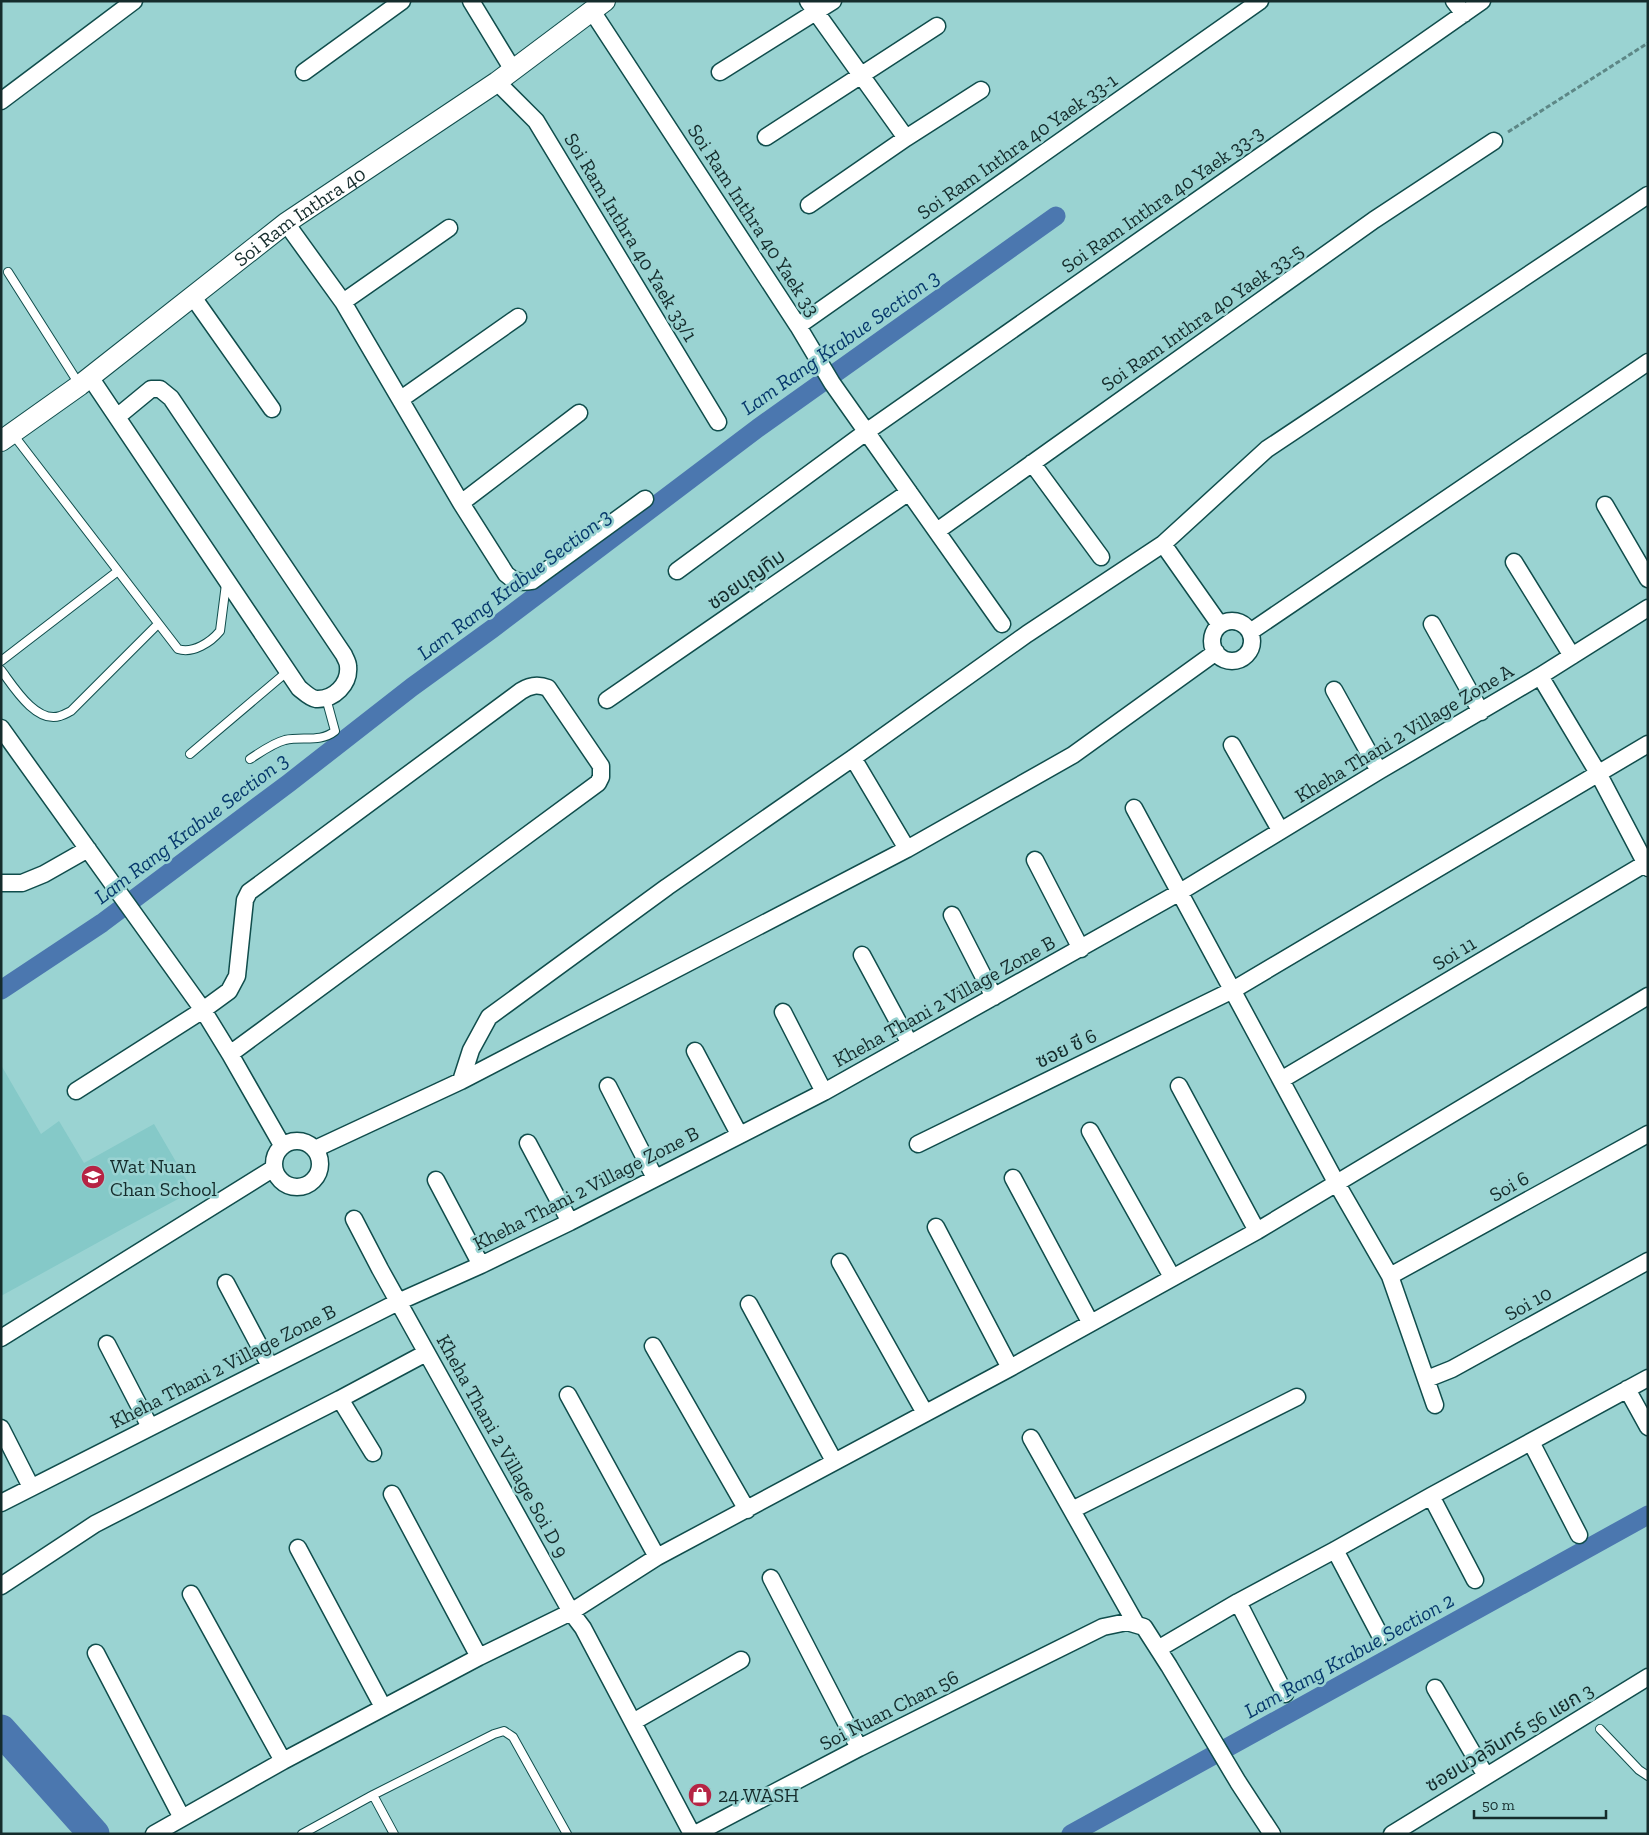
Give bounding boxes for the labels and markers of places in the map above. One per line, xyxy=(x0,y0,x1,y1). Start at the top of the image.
place label: Wat Nuan Chan School xyxy=(110,1154,217,1201)
school or university icon: Wat Nuan Chan School xyxy=(80,1164,106,1190)
shop icon: 24 WASH xyxy=(687,1782,713,1808)
place label: 24 WASH xyxy=(718,1783,799,1807)

